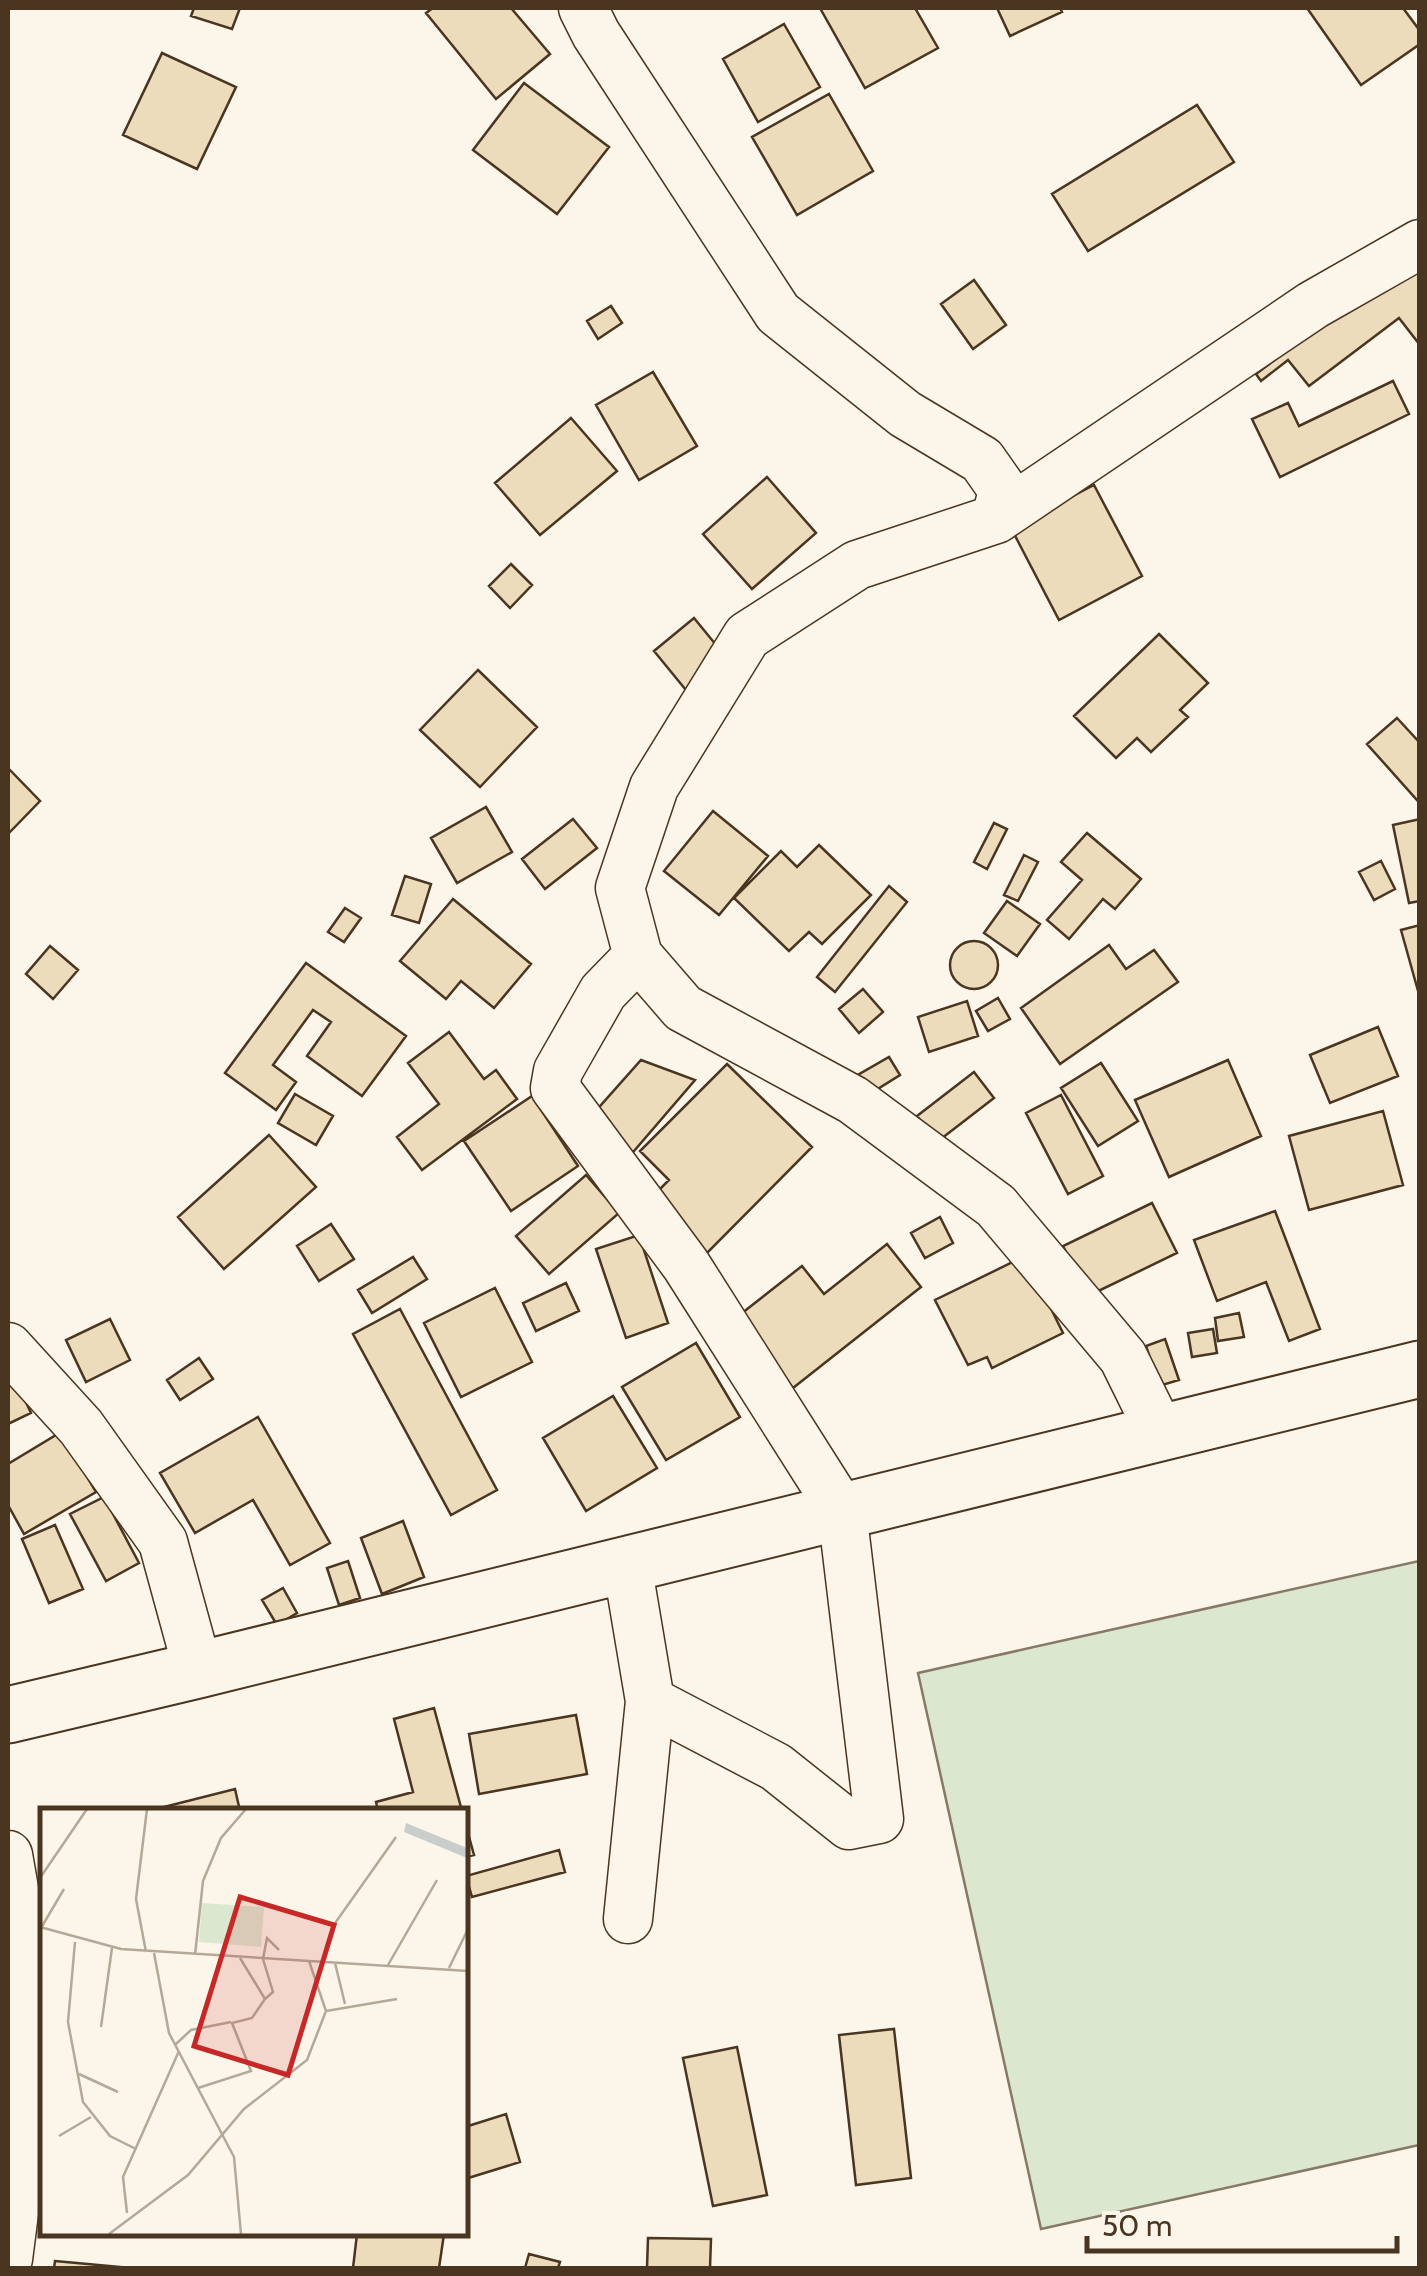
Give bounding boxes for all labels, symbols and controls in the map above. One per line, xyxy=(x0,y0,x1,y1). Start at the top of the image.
inset map xyxy=(40,1808,468,2236)
scale bar xyxy=(1087,2191,1397,2253)
text: 50 m xyxy=(1102,2207,1172,2244)

